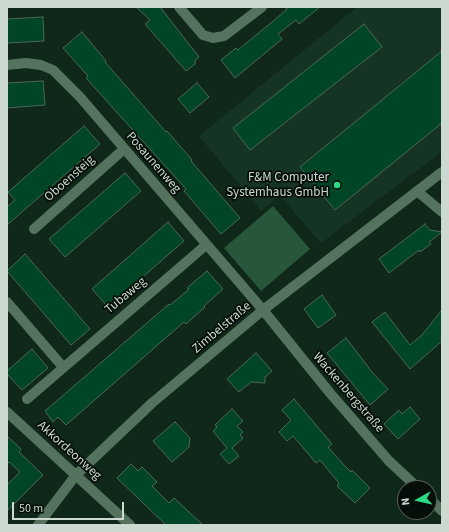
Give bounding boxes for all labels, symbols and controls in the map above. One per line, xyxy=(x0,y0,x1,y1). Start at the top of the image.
street label: Posaunenweg xyxy=(122,129,184,197)
street label: Oboensteig xyxy=(42,152,98,206)
place label: F&M Computer Systemhaus GmbH xyxy=(226,170,329,201)
marker: F&M Computer Systemhaus GmbH xyxy=(332,180,342,190)
street label: Tubaweg xyxy=(102,274,150,318)
street label: Zimbelstraße xyxy=(189,299,255,357)
street label: Wackenbergstraße xyxy=(309,350,387,436)
street label: Akkordeonweg xyxy=(34,418,104,484)
north arrow xyxy=(397,480,437,520)
scale bar xyxy=(14,494,126,520)
text: N xyxy=(398,497,414,506)
text: 50 m xyxy=(19,500,43,517)

